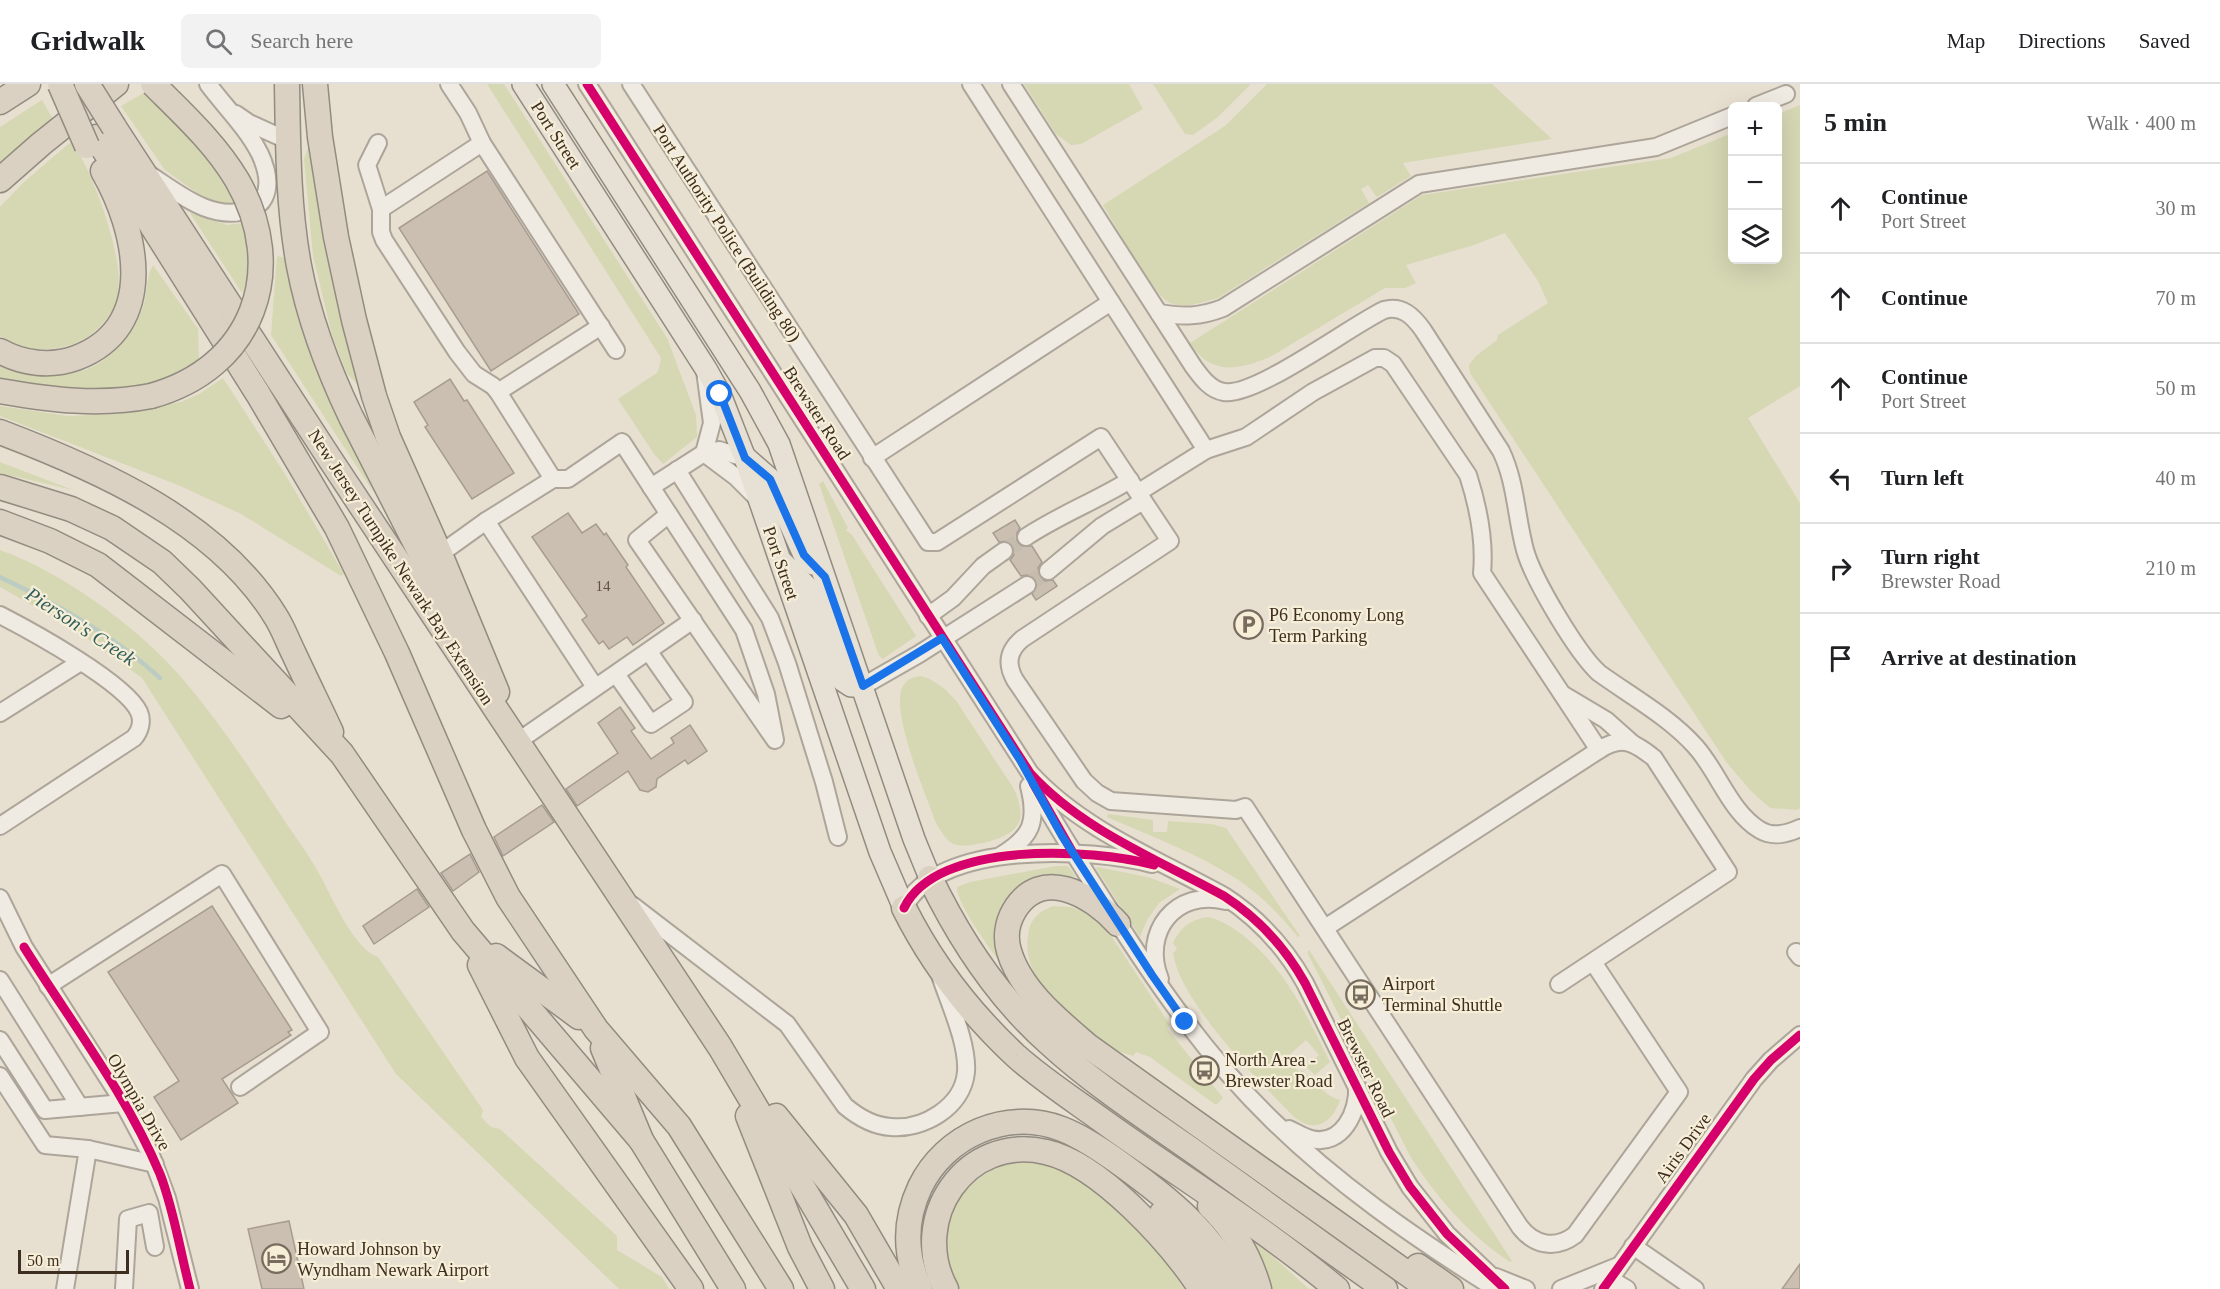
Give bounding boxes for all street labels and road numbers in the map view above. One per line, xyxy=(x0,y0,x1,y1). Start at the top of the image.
street label: Port Street xyxy=(527,97,585,173)
street label: Port Authority Police (Building 80) xyxy=(648,121,805,346)
street label: Brewster Road xyxy=(779,362,855,464)
street label: New Jersey Turnpike Newark Bay Extension xyxy=(304,425,498,709)
street label: Port Street xyxy=(759,524,803,602)
street label: Brewster Road xyxy=(1333,1015,1399,1121)
street label: Olympia Drive xyxy=(103,1050,175,1154)
street label: Airis Drive xyxy=(1651,1109,1715,1187)

